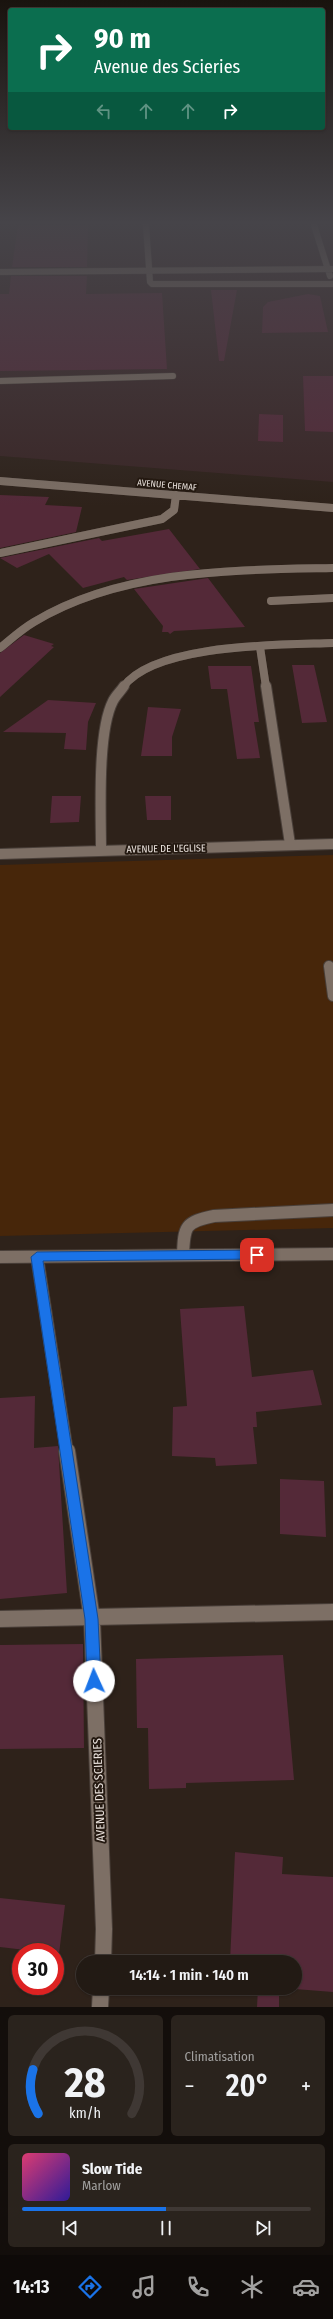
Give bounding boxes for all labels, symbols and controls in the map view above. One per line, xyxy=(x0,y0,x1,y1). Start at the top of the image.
text: 90 m xyxy=(94,22,151,55)
icon: right xyxy=(28,24,80,76)
text: Avenue des Scieries xyxy=(94,56,240,78)
icon: left xyxy=(93,100,115,122)
icon: ahead xyxy=(135,100,157,122)
icon: ahead xyxy=(177,100,199,122)
icon: right xyxy=(219,100,241,122)
street label: AVENUE CHEMAF xyxy=(137,477,197,493)
street label: AVENUE DE L'EGLISE xyxy=(126,842,206,856)
pin xyxy=(240,1238,274,1272)
icon: arrive xyxy=(246,1244,268,1266)
position arrow xyxy=(73,1660,115,1702)
street label: AVENUE DES SCIERIES xyxy=(90,1738,108,1842)
speed limit sign: 30 xyxy=(12,1943,64,1995)
text: 14:14 · 1 min · 140 m xyxy=(129,1966,249,1984)
text: Climatisation xyxy=(185,2049,255,2064)
text: 28 xyxy=(64,2057,106,2107)
text: 20° xyxy=(226,2068,270,2104)
text: − xyxy=(185,2073,194,2100)
text: + xyxy=(301,2073,311,2100)
text: km/h xyxy=(69,2104,101,2121)
text: Slow Tide xyxy=(82,2160,142,2178)
text: Marlow xyxy=(82,2178,121,2193)
icon: previous xyxy=(59,2217,81,2239)
icon: pause xyxy=(155,2217,177,2239)
icon: next xyxy=(252,2217,274,2239)
icon: directions xyxy=(76,2273,104,2301)
icon: music xyxy=(130,2273,158,2301)
icon: phone xyxy=(184,2273,212,2301)
icon: climate xyxy=(238,2273,266,2301)
icon: car xyxy=(292,2273,320,2301)
text: 14:13 xyxy=(13,2276,50,2298)

